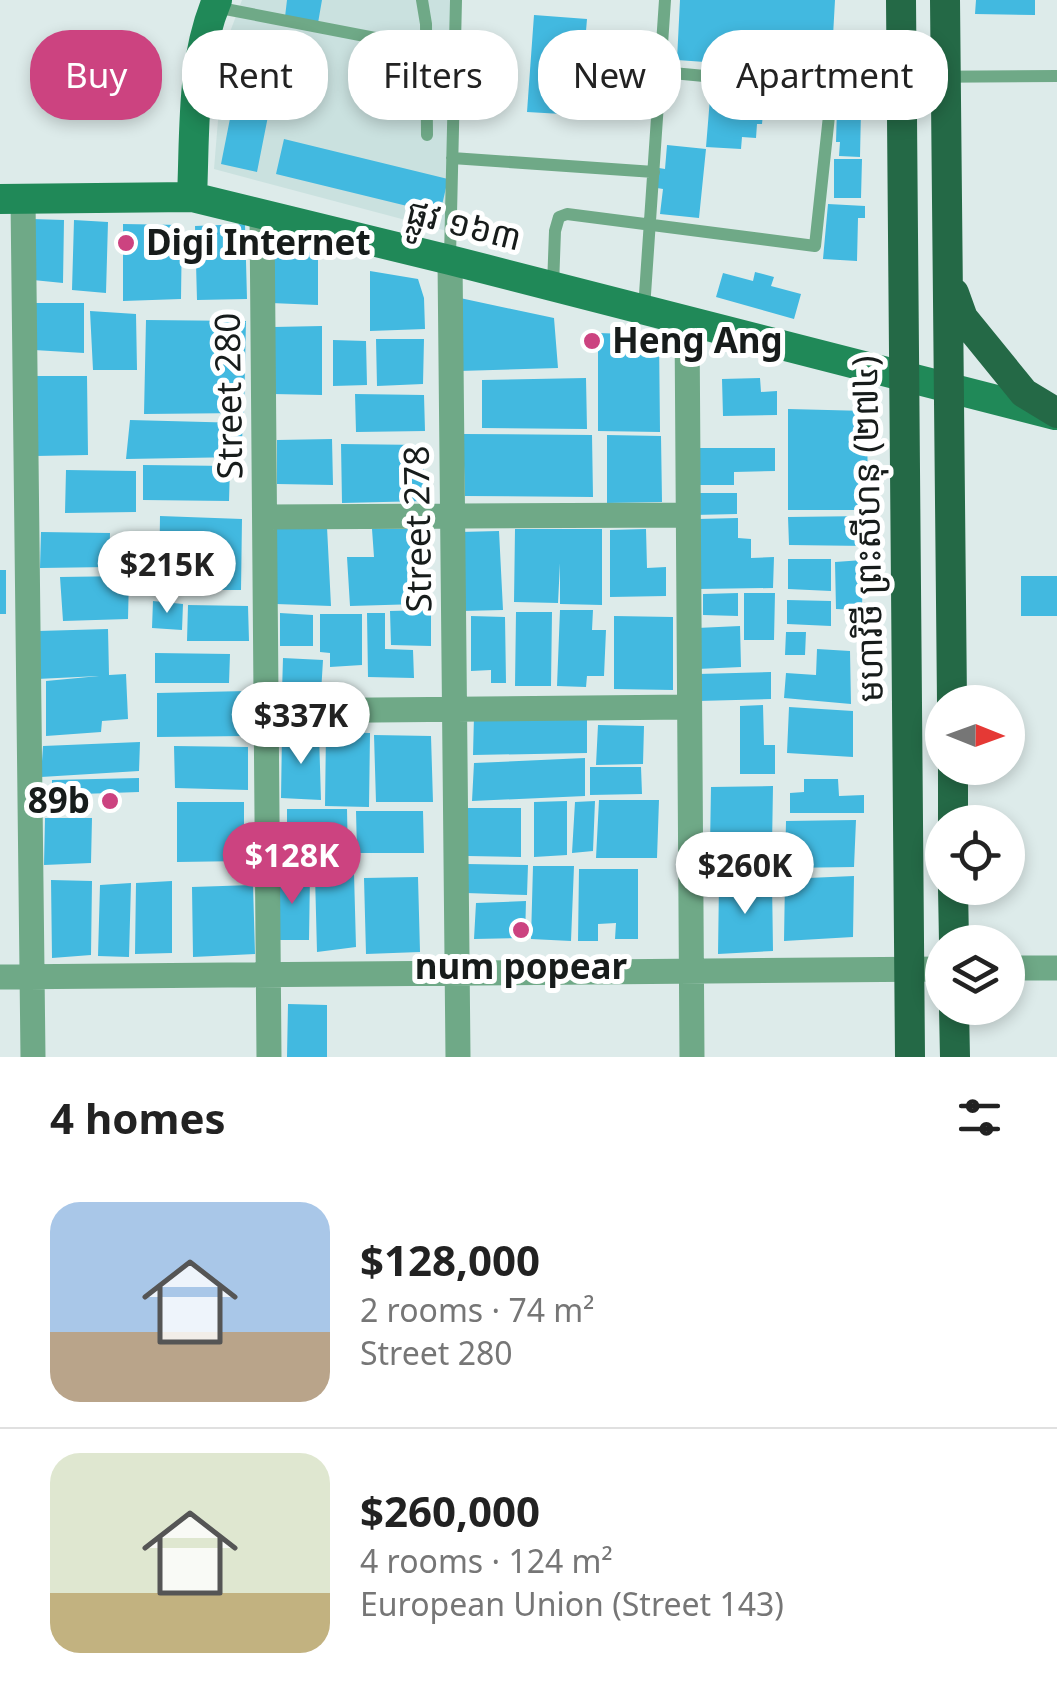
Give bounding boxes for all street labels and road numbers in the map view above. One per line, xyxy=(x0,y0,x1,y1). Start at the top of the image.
street label: ផ្លូវ ១៦៣ xyxy=(399,187,527,270)
street label: Street 280 xyxy=(203,312,252,480)
street label: មហាវិថី ព្រះសីហនុ (២៧៤) xyxy=(840,355,893,703)
street label: Street 278 xyxy=(392,445,441,613)

